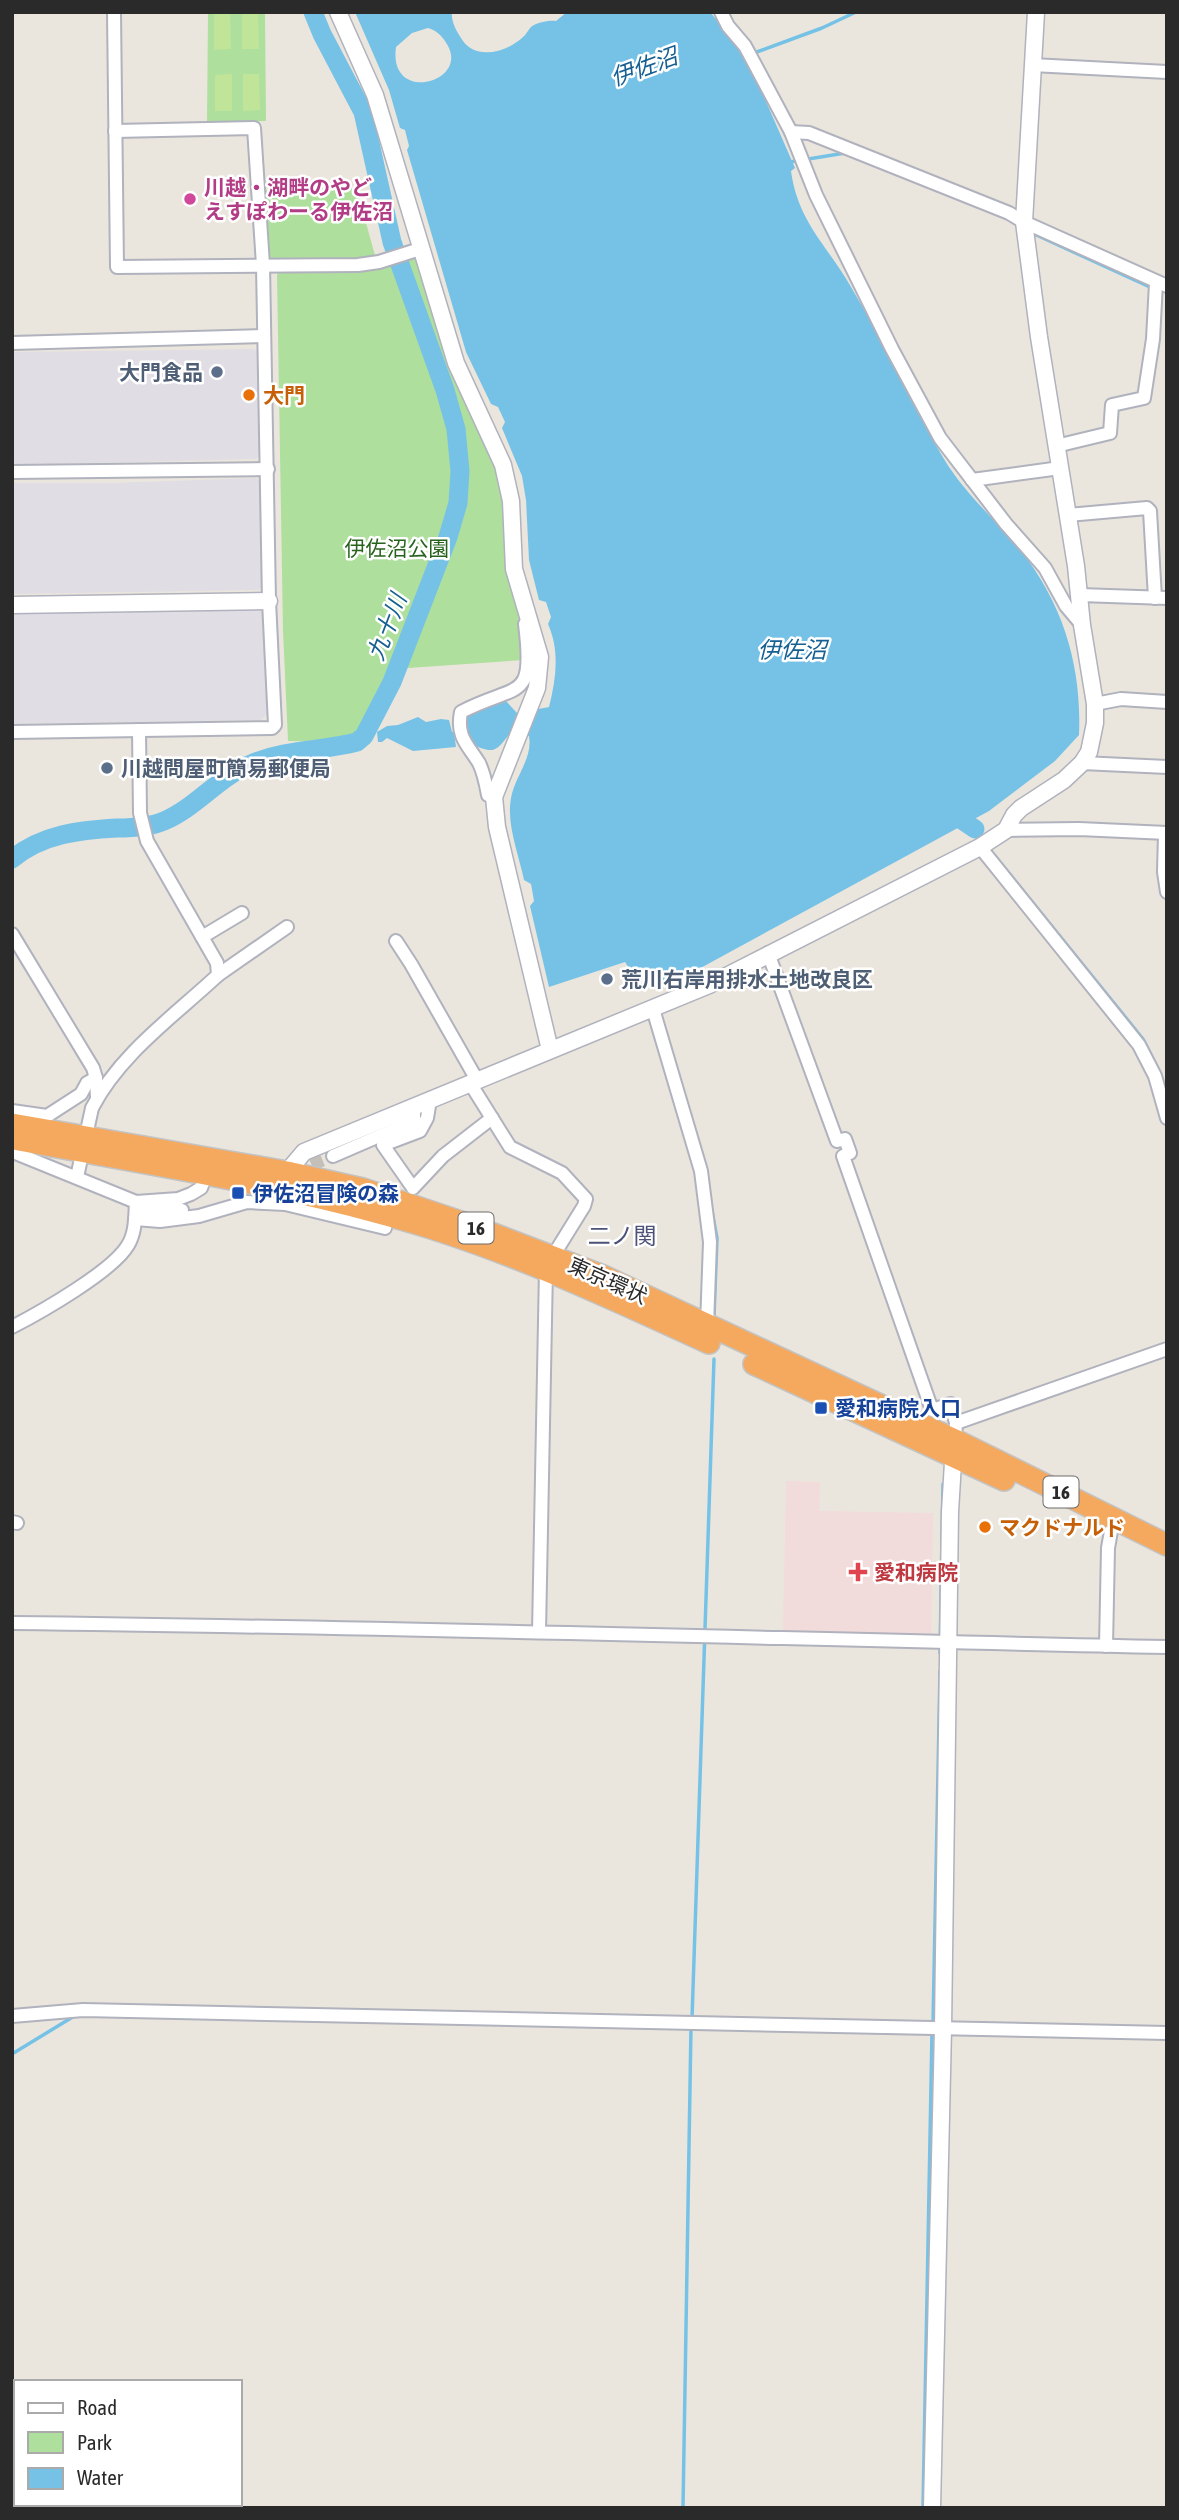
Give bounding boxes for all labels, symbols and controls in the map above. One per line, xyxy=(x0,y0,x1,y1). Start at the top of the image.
water label: 伊佐沼 xyxy=(607,42,684,91)
place label: 川越・湖畔のやど えすぽわーる伊佐沼 xyxy=(204,175,393,223)
marker: 川越・湖畔のやど えすぽわーる伊佐沼 xyxy=(182,191,198,207)
place label: 大門食品 xyxy=(119,360,203,384)
marker: 大門食品 xyxy=(209,364,225,380)
place label: 大門 xyxy=(263,383,305,407)
marker: 大門 xyxy=(241,387,257,403)
park label: 伊佐沼公園 xyxy=(345,536,450,560)
water label: 九十川 xyxy=(362,587,413,664)
water label: 伊佐沼 xyxy=(758,637,830,663)
place label: 川越問屋町簡易郵便局 xyxy=(121,756,331,780)
marker: 川越問屋町簡易郵便局 xyxy=(99,760,115,776)
place label: 荒川右岸用排水土地改良区 xyxy=(621,967,873,991)
marker: 荒川右岸用排水土地改良区 xyxy=(599,971,615,987)
place label: 伊佐沼冒険の森 xyxy=(252,1181,399,1205)
marker: 伊佐沼冒険の森 xyxy=(230,1185,246,1201)
road number: 16 xyxy=(458,1212,494,1244)
district label: 二ノ関 xyxy=(588,1223,657,1249)
street label: 東京環状 xyxy=(565,1252,651,1308)
place label: 愛和病院入口 xyxy=(835,1396,961,1420)
marker: 愛和病院入口 xyxy=(813,1400,829,1416)
road number: 16 xyxy=(1044,1476,1078,1508)
place label: マクドナルド xyxy=(999,1515,1125,1539)
marker: マクドナルド xyxy=(977,1519,993,1535)
place label: 愛和病院 xyxy=(874,1560,958,1584)
marker: 愛和病院 xyxy=(848,1562,868,1582)
legend xyxy=(14,2380,242,2506)
text: Road xyxy=(77,2395,117,2419)
text: Park xyxy=(77,2430,112,2454)
text: Water xyxy=(77,2465,124,2489)

